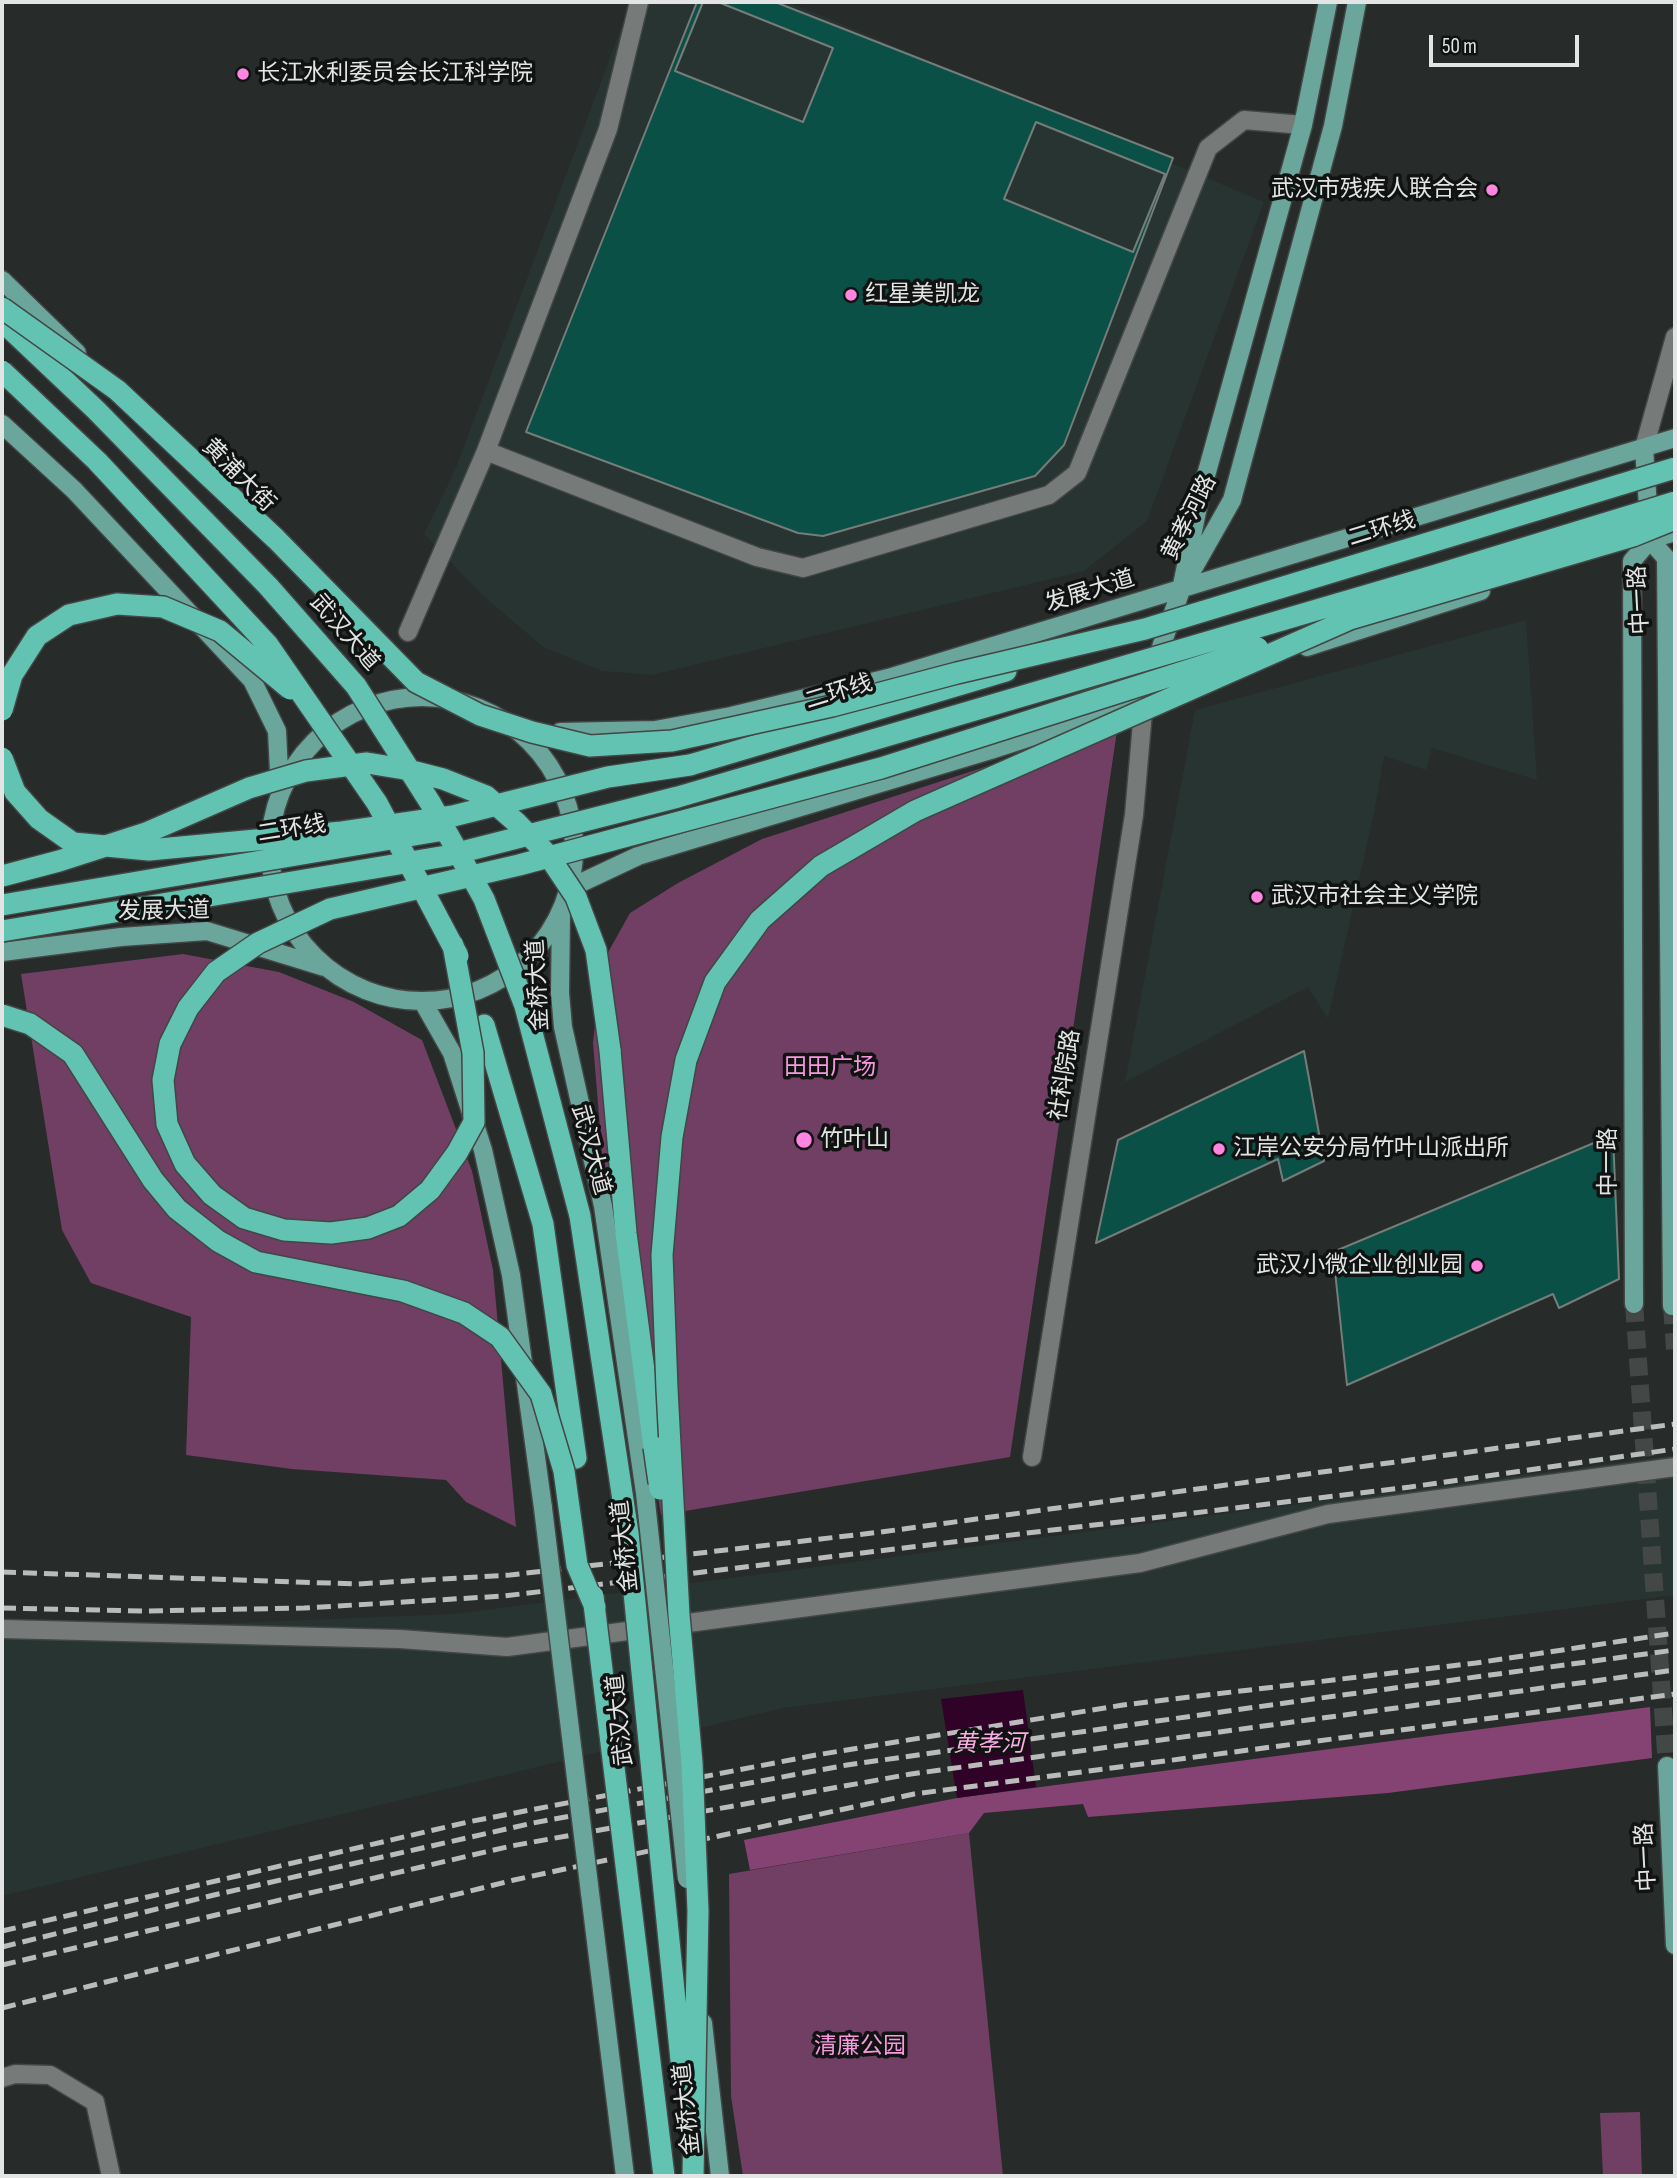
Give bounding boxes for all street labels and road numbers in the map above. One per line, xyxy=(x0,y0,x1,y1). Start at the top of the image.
street label: 黄浦大街 xyxy=(196,434,280,518)
street label: 黄孝河路 xyxy=(1157,471,1223,565)
street label: 二环线 xyxy=(1345,507,1419,553)
street label: 发展大道 xyxy=(1042,565,1138,619)
street label: 中一路 xyxy=(1624,565,1656,635)
street label: 武汉大道 xyxy=(303,589,385,677)
street label: 二环线 xyxy=(802,670,876,716)
street label: 二环线 xyxy=(256,811,328,849)
street label: 发展大道 xyxy=(118,897,210,927)
street label: 金桥大道 xyxy=(523,938,555,1032)
street label: 社科院路 xyxy=(1045,1027,1087,1123)
street label: 武汉大道 xyxy=(565,1102,615,1198)
street label: 中一路 xyxy=(1595,1128,1623,1196)
street label: 金桥大道 xyxy=(607,1499,645,1593)
street label: 武汉大道 xyxy=(602,1673,640,1767)
street label: 中一路 xyxy=(1631,1822,1663,1892)
street label: 金桥大道 xyxy=(669,2062,707,2156)

